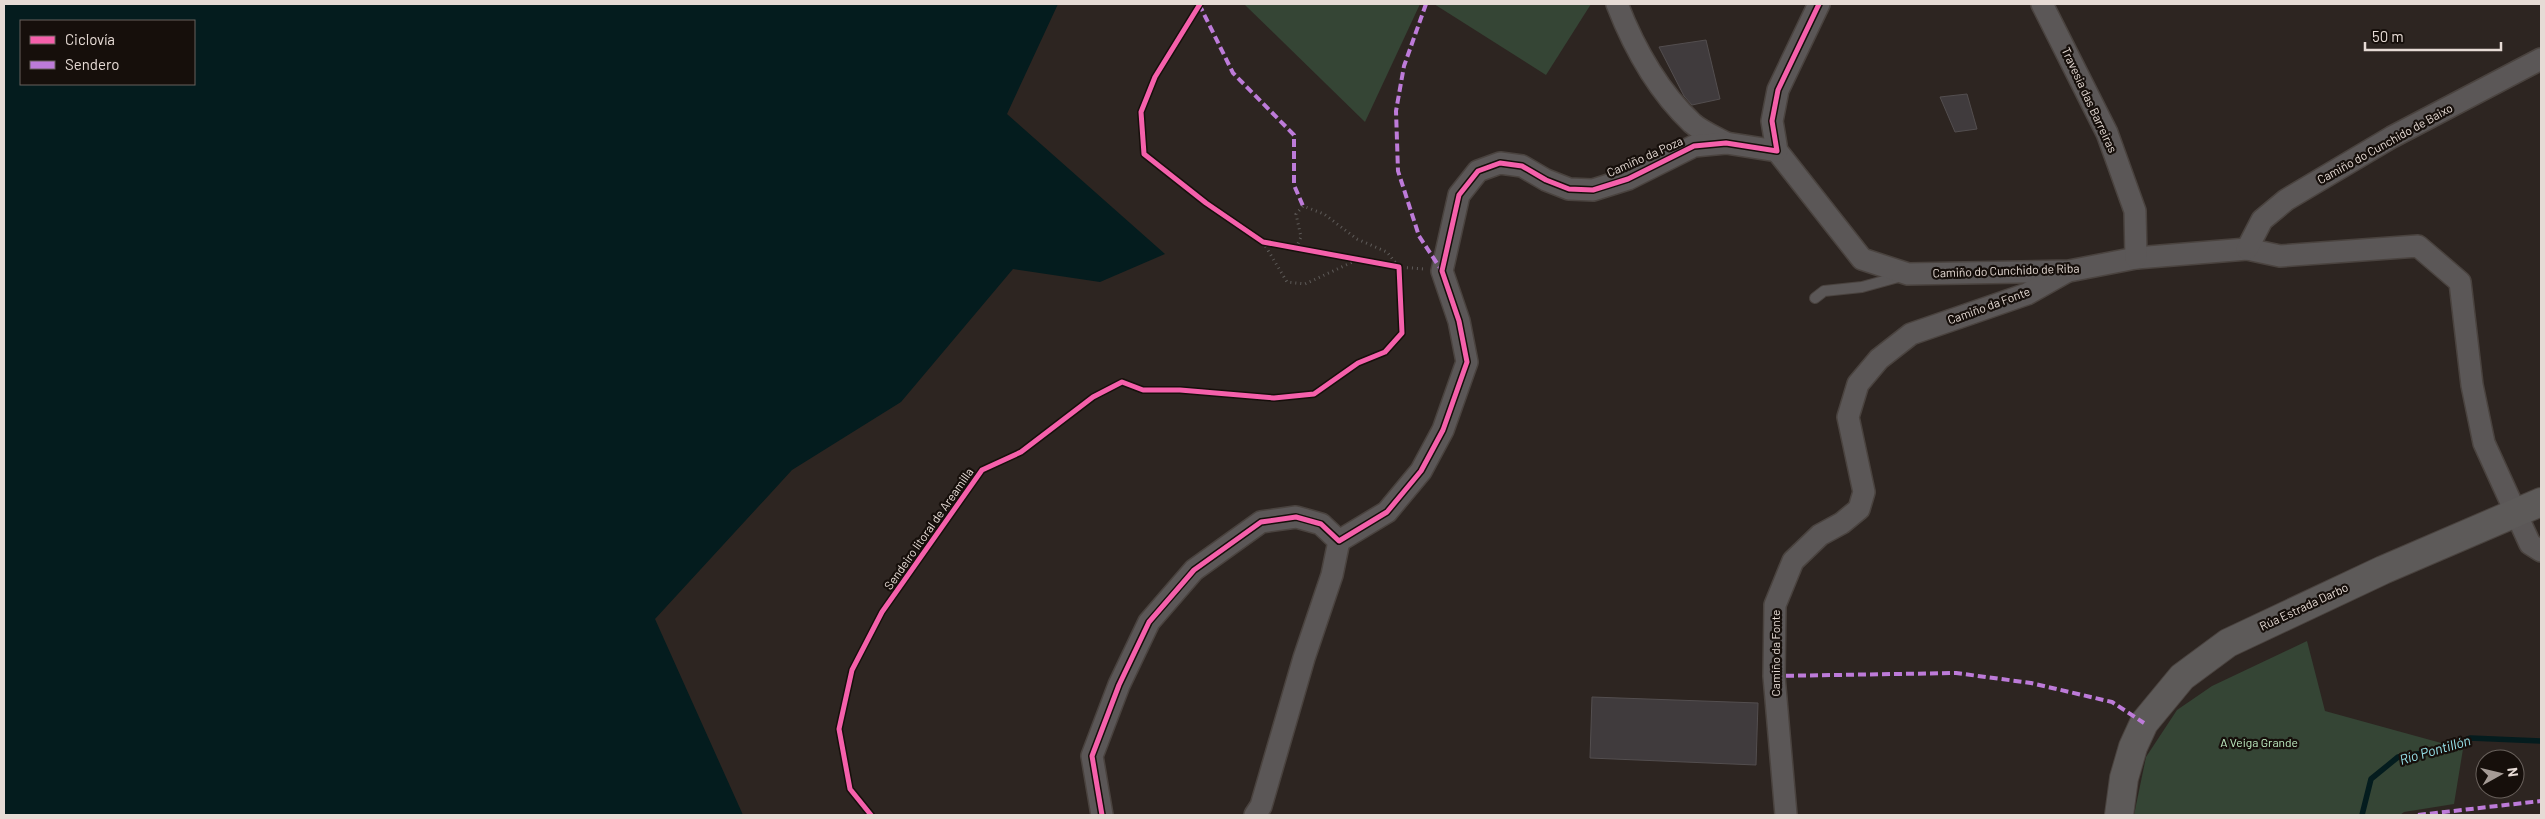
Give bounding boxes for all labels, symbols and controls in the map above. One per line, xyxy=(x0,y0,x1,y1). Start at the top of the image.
legend xyxy=(20,20,195,85)
scale bar xyxy=(2365,20,2501,52)
text: 50 m xyxy=(2372,27,2404,45)
text: Ciclovía xyxy=(65,30,115,48)
street label: Travesia das Barreiras xyxy=(2059,45,2121,155)
text: Sendero xyxy=(65,55,119,73)
street label: Camiño do Cunchido de Baixo xyxy=(2314,100,2455,186)
street label: Camiño da Poza xyxy=(1604,133,1685,179)
street label: Camiño do Cunchido de Riba xyxy=(1932,260,2080,280)
street label: Camiño da Fonte xyxy=(1946,284,2032,326)
street label: Sendeiro litoral de Areamilla xyxy=(881,465,976,592)
street label: Rúa Estrada Darbo xyxy=(2257,579,2350,633)
street label: Camiño da Fonte xyxy=(1768,610,1782,696)
water label: Río Pontillón xyxy=(2397,731,2472,768)
park label: A Veiga Grande xyxy=(2220,735,2298,749)
north arrow xyxy=(2475,749,2525,799)
text: N xyxy=(2504,766,2522,778)

